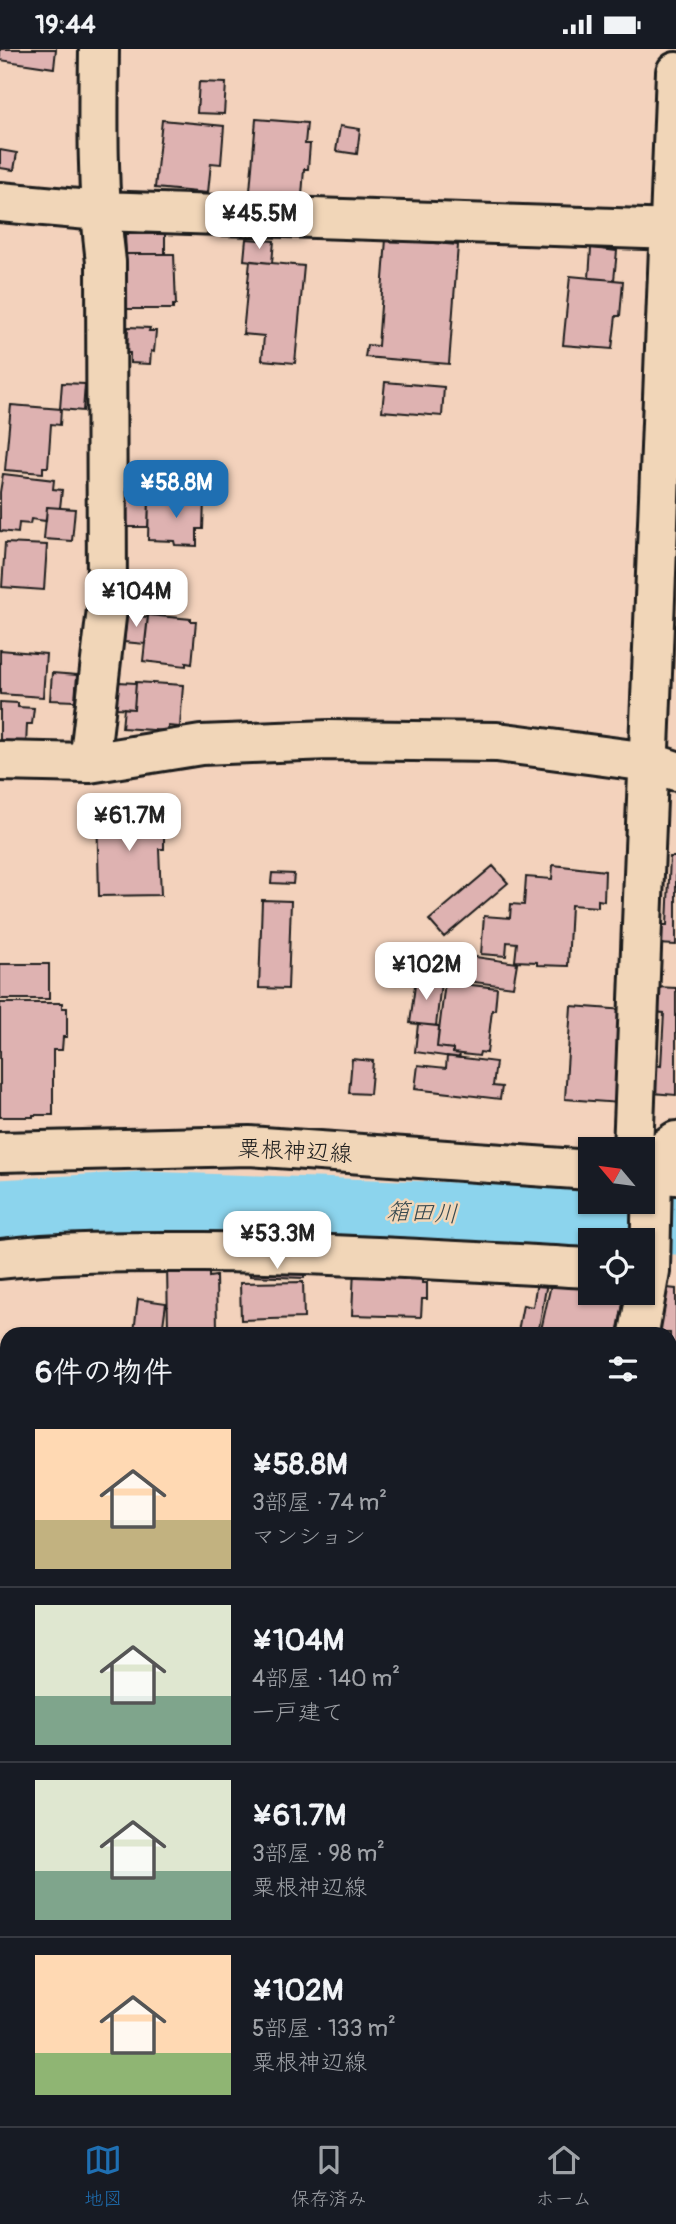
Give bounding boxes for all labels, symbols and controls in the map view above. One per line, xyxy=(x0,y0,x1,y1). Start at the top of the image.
text: 19:44 xyxy=(35,9,96,41)
pin: ¥45.5M xyxy=(202,191,316,251)
text: ¥45.5M xyxy=(221,199,297,228)
pin: ¥58.8M xyxy=(119,461,233,520)
text: ¥58.8M xyxy=(139,468,213,497)
pin: ¥104M xyxy=(87,569,185,629)
text: ¥104M xyxy=(101,577,171,606)
pin: ¥61.7M xyxy=(72,793,186,853)
text: ¥61.7M xyxy=(93,801,165,830)
pin: ¥102M xyxy=(377,943,475,1002)
text: ¥102M xyxy=(391,950,461,979)
street label: 粟根神辺線 xyxy=(237,1134,353,1168)
north arrow xyxy=(578,1137,654,1215)
map controls xyxy=(578,1137,655,1305)
water label: 箱田川 xyxy=(386,1197,458,1229)
pin: ¥53.3M xyxy=(220,1211,334,1271)
text: ¥53.3M xyxy=(239,1219,315,1248)
button: locate xyxy=(578,1228,655,1305)
icon: filters xyxy=(604,1350,642,1388)
text: 6件の物件 xyxy=(35,1354,172,1391)
text: ¥58.8M xyxy=(252,1446,348,1483)
icon: home xyxy=(91,1457,175,1541)
text: 3部屋 · 74 m² xyxy=(252,1488,387,1517)
text: マンション xyxy=(252,1522,366,1551)
text: ¥104M xyxy=(252,1622,344,1659)
icon: home xyxy=(91,1633,175,1717)
text: 4部屋 · 140 m² xyxy=(252,1664,400,1693)
text: 一戸建て xyxy=(252,1698,344,1727)
text: ¥61.7M xyxy=(252,1797,346,1834)
icon: home xyxy=(91,1808,175,1892)
text: 3部屋 · 98 m² xyxy=(252,1839,385,1868)
text: 粟根神辺線 xyxy=(252,1873,367,1902)
text: ¥102M xyxy=(252,1972,343,2009)
icon: home xyxy=(91,1983,175,2067)
text: 5部屋 · 133 m² xyxy=(252,2014,396,2043)
text: 粟根神辺線 xyxy=(252,2048,367,2077)
tab: 地図 xyxy=(84,2141,122,2211)
tab: 保存済み xyxy=(291,2141,367,2211)
tab: ホーム xyxy=(535,2141,592,2211)

